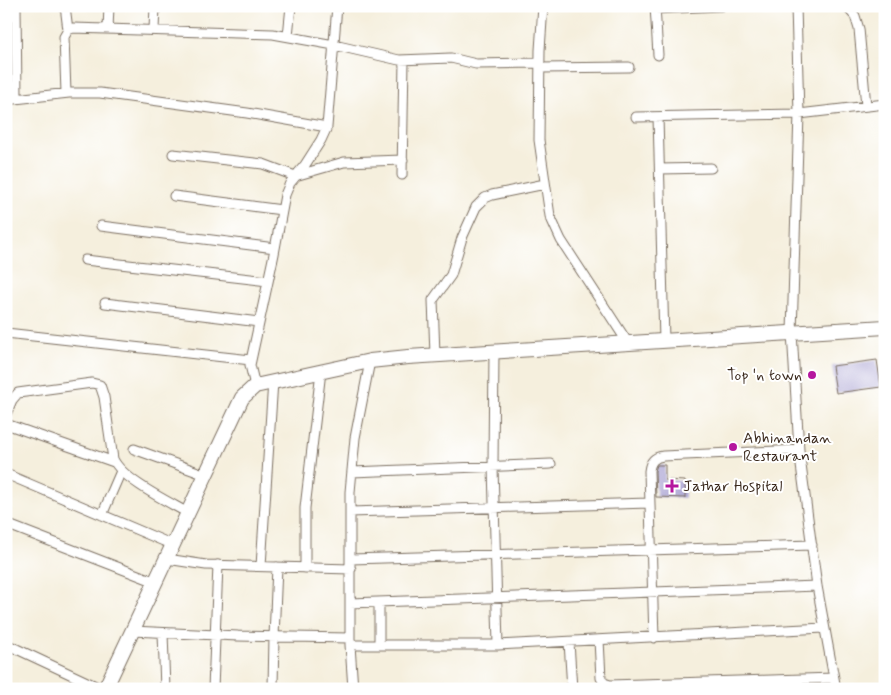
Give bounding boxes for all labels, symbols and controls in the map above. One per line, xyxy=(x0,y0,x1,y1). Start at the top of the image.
place label: Top 'n town xyxy=(727,365,802,386)
marker: Top 'n town xyxy=(806,369,818,381)
place label: Abhinandan Restaurant xyxy=(743,428,832,467)
marker: Abhinandan Restaurant xyxy=(727,441,739,453)
place label: Jathar Hospital xyxy=(683,476,782,497)
marker: Jathar Hospital xyxy=(665,479,679,493)

